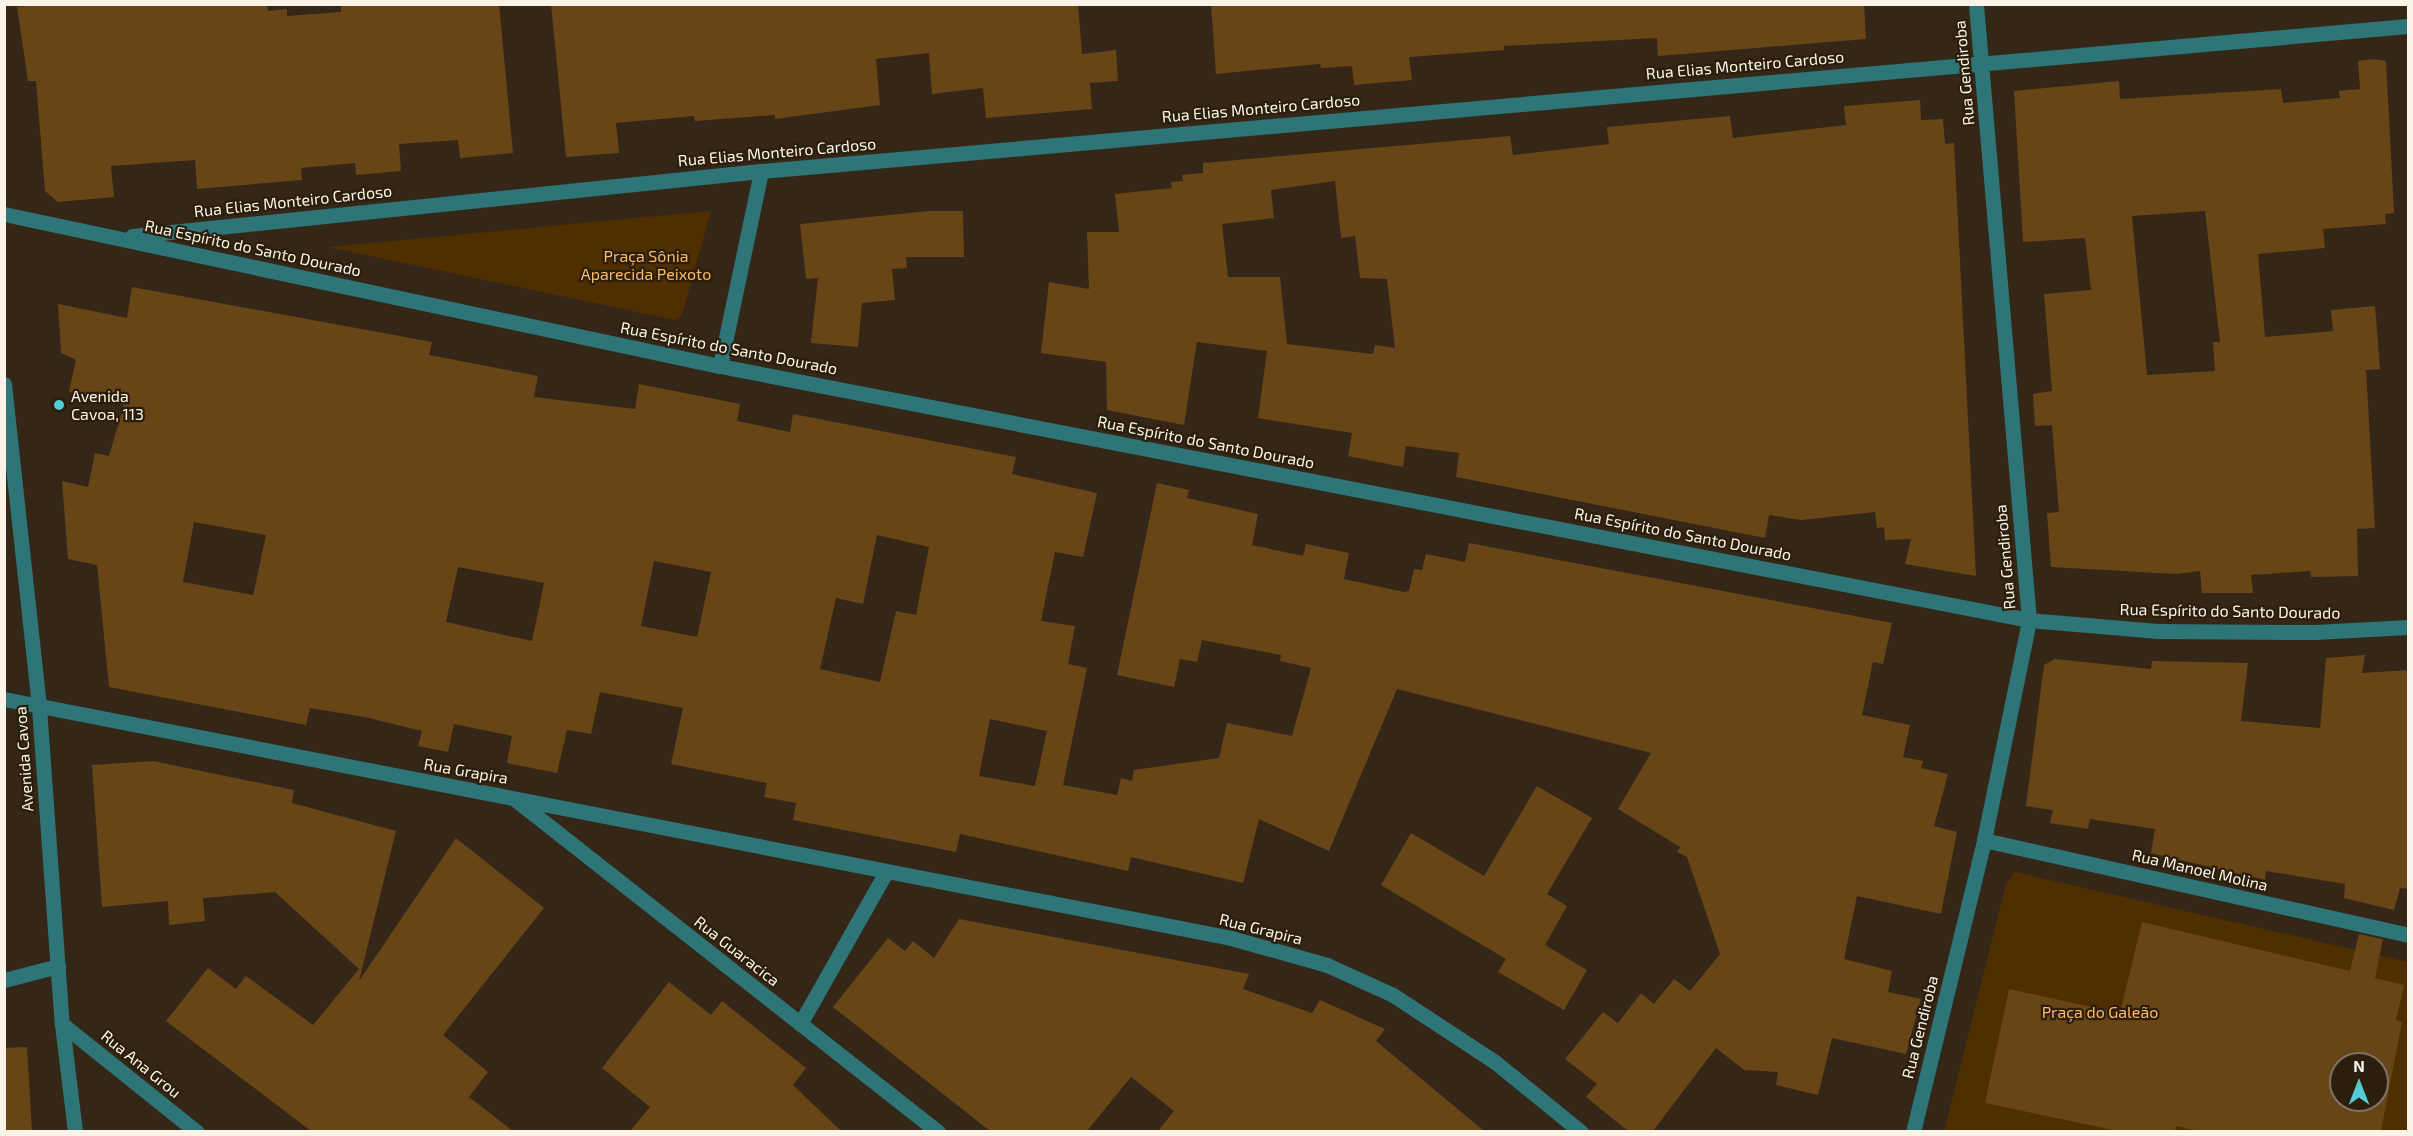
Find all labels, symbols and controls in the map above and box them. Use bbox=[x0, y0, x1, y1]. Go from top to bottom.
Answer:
street label: Rua Gendiroba bbox=[1950, 20, 1978, 126]
street label: Rua Elias Monteiro Cardoso bbox=[1645, 47, 1845, 83]
street label: Rua Elias Monteiro Cardoso bbox=[1161, 90, 1361, 126]
street label: Rua Elias Monteiro Cardoso bbox=[677, 134, 877, 170]
street label: Rua Elias Monteiro Cardoso bbox=[193, 181, 393, 221]
street label: Rua Espírito do Santo Dourado bbox=[143, 216, 363, 280]
park label: Praça Sônia Aparecida Peixoto bbox=[581, 246, 711, 284]
street label: Rua Espírito do Santo Dourado bbox=[619, 318, 839, 378]
place label: Avenida Cavoa, 113 bbox=[71, 386, 144, 424]
marker: Avenida Cavoa, 113 bbox=[52, 398, 66, 412]
street label: Rua Espírito do Santo Dourado bbox=[1096, 412, 1316, 472]
street label: Rua Espírito do Santo Dourado bbox=[1573, 504, 1793, 564]
street label: Rua Gendiroba bbox=[1991, 504, 2019, 610]
street label: Rua Espírito do Santo Dourado bbox=[2119, 599, 2341, 623]
street label: Avenida Cavoa bbox=[11, 706, 37, 812]
street label: Rua Grapira bbox=[422, 754, 510, 788]
street label: Rua Manoel Molina bbox=[2130, 845, 2270, 895]
street label: Rua Grapira bbox=[1217, 909, 1305, 949]
street label: Rua Guaracica bbox=[691, 912, 783, 990]
street label: Rua Gendiroba bbox=[1898, 973, 1942, 1081]
park label: Praça do Galeão bbox=[2042, 1002, 2158, 1022]
street label: Rua Ana Grou bbox=[97, 1026, 185, 1102]
north arrow bbox=[2329, 1052, 2389, 1112]
text: N bbox=[2353, 1056, 2365, 1075]

